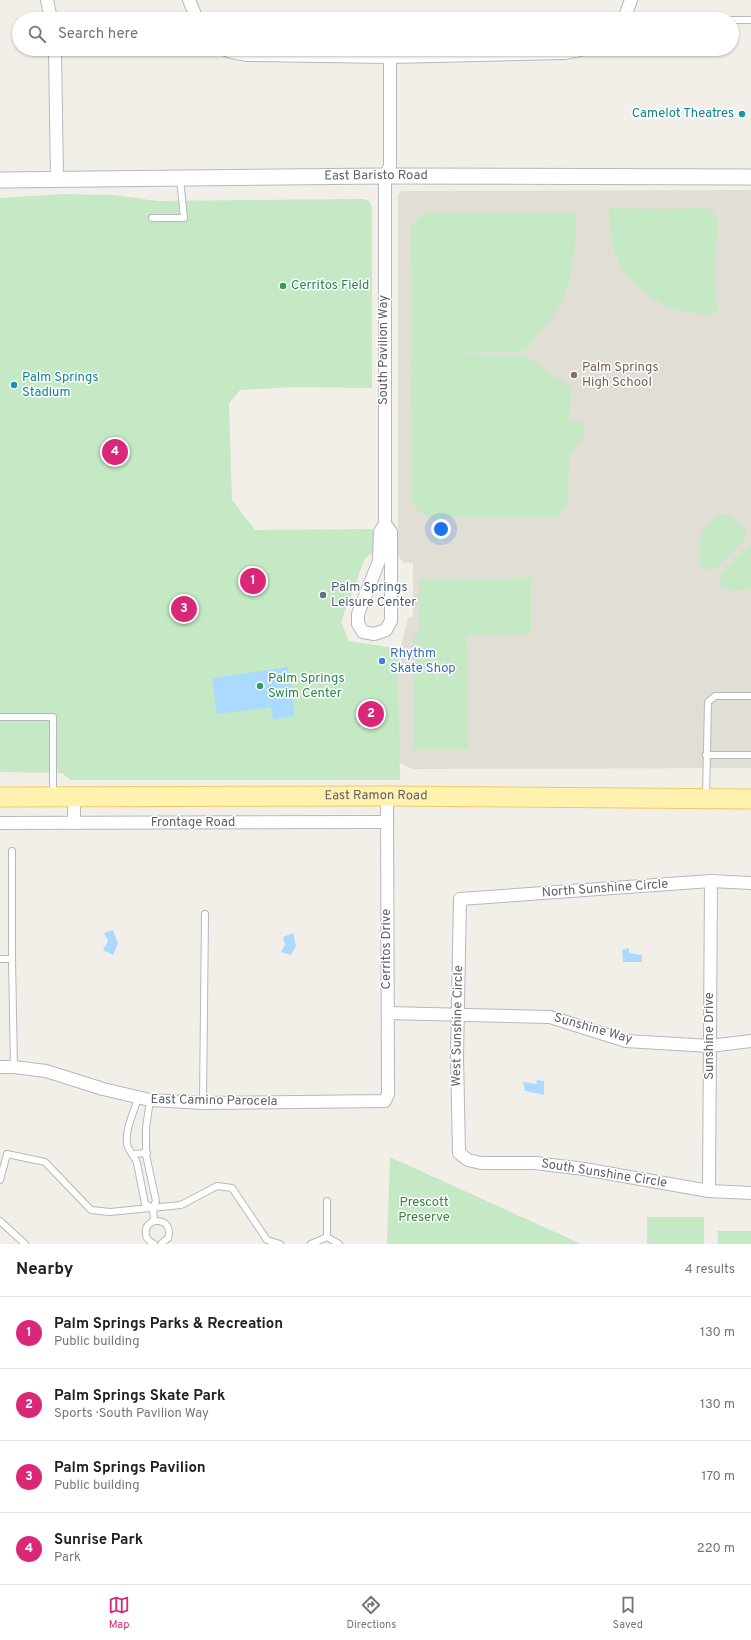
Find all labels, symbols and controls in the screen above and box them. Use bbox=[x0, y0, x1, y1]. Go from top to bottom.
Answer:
search box bbox=[12, 12, 739, 56]
icon: search bbox=[26, 23, 48, 45]
text: Search here bbox=[58, 25, 138, 44]
place label: Camelot Theatres bbox=[632, 106, 734, 122]
marker: Camelot Theatres bbox=[737, 109, 747, 119]
street label: East Baristo Road bbox=[324, 168, 428, 185]
place label: Cerritos Field bbox=[291, 278, 369, 294]
marker: Cerritos Field bbox=[278, 281, 288, 291]
street label: South Pavilion Way bbox=[376, 295, 392, 405]
place label: Palm Springs High School bbox=[582, 360, 659, 391]
place label: Palm Springs Stadium bbox=[22, 370, 99, 401]
marker: Palm Springs High School bbox=[569, 370, 579, 380]
marker: Palm Springs Stadium bbox=[9, 380, 19, 390]
pin: 4 bbox=[102, 437, 128, 467]
your location bbox=[431, 519, 451, 539]
pin: 1 bbox=[240, 566, 266, 596]
place label: Palm Springs Leisure Center bbox=[331, 580, 416, 611]
marker: Palm Springs Leisure Center bbox=[318, 590, 328, 600]
pin: 3 bbox=[171, 594, 197, 624]
place label: Rhythm Skate Shop bbox=[390, 646, 456, 677]
marker: Rhythm Skate Shop bbox=[377, 656, 387, 666]
place label: Palm Springs Swim Center bbox=[268, 671, 345, 702]
marker: Palm Springs Swim Center bbox=[255, 681, 265, 691]
pin: 2 bbox=[358, 699, 384, 729]
street label: East Ramon Road bbox=[324, 788, 428, 804]
street label: Frontage Road bbox=[151, 815, 235, 831]
street label: North Sunshine Circle bbox=[541, 877, 669, 901]
street label: Cerritos Drive bbox=[379, 909, 395, 989]
street label: West Sunshine Circle bbox=[449, 965, 467, 1087]
street label: Sunshine Drive bbox=[702, 992, 718, 1080]
street label: Sunshine Way bbox=[552, 1010, 634, 1048]
street label: East Camino Parocela bbox=[150, 1092, 278, 1110]
street label: South Sunshine Circle bbox=[540, 1156, 668, 1192]
park label: Prescott Preserve bbox=[398, 1195, 450, 1226]
text: Nearby bbox=[16, 1259, 73, 1281]
text: 4 results bbox=[685, 1262, 735, 1278]
text: Palm Springs Parks & Recreation bbox=[54, 1315, 283, 1334]
text: 1 bbox=[26, 1325, 32, 1341]
text: 130 m bbox=[700, 1325, 735, 1341]
text: Public building bbox=[54, 1334, 140, 1350]
text: Palm Springs Skate Park bbox=[54, 1387, 225, 1406]
text: 2 bbox=[25, 1397, 33, 1413]
text: 130 m bbox=[700, 1397, 735, 1413]
text: Sports · South Pavilion Way bbox=[54, 1406, 209, 1422]
text: Palm Springs Pavilion bbox=[54, 1459, 206, 1478]
text: 3 bbox=[25, 1469, 33, 1485]
text: 170 m bbox=[701, 1469, 735, 1485]
text: Public building bbox=[54, 1478, 140, 1494]
text: Sunrise Park bbox=[54, 1531, 143, 1550]
text: 4 bbox=[25, 1541, 33, 1557]
text: 220 m bbox=[697, 1541, 735, 1557]
text: Park bbox=[54, 1550, 81, 1566]
tab: Map bbox=[108, 1594, 130, 1632]
tab: Directions bbox=[346, 1594, 396, 1632]
tab: Saved bbox=[613, 1594, 643, 1632]

